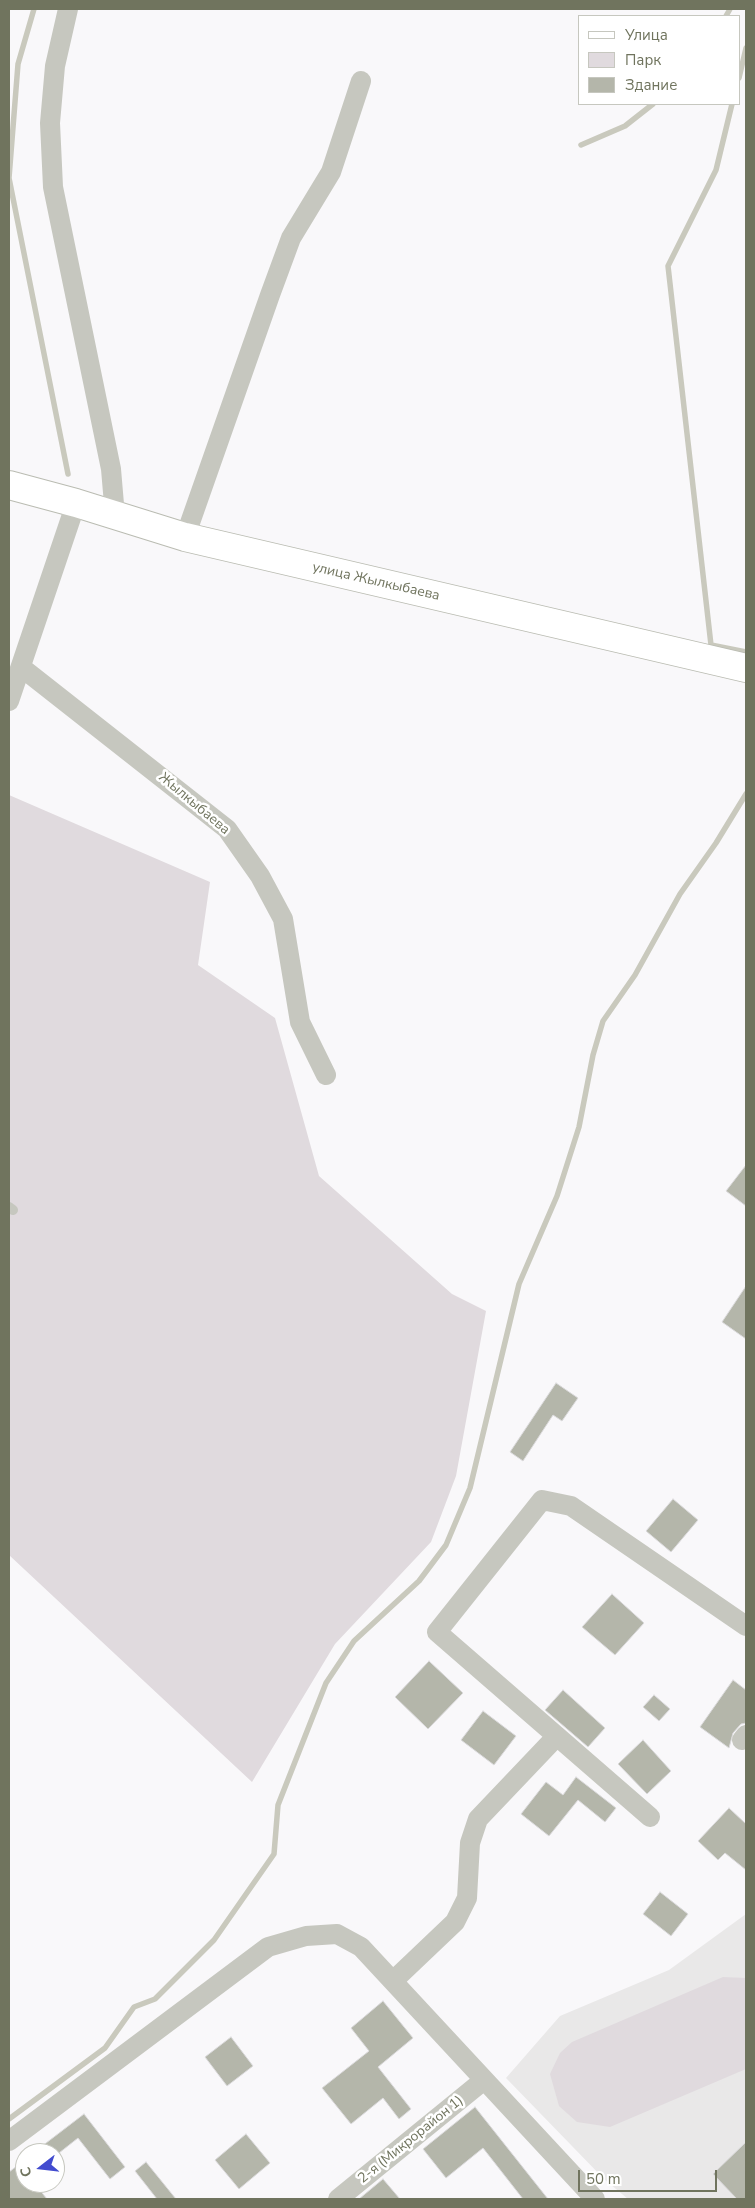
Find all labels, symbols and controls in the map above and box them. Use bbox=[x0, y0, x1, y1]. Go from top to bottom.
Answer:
legend bbox=[578, 15, 740, 105]
text: Улица bbox=[625, 25, 668, 45]
text: Парк bbox=[625, 50, 661, 70]
text: Здание bbox=[625, 75, 677, 95]
street label: улица Жылкыбаева bbox=[311, 559, 441, 605]
street label: Жылкыбаева bbox=[155, 769, 233, 839]
street label: 2-я (Микрорайон 1) bbox=[355, 2092, 467, 2188]
north arrow bbox=[15, 2143, 65, 2193]
scale bar bbox=[580, 2160, 719, 2192]
text: С bbox=[16, 2165, 37, 2179]
text: 50 m bbox=[586, 2169, 621, 2189]

